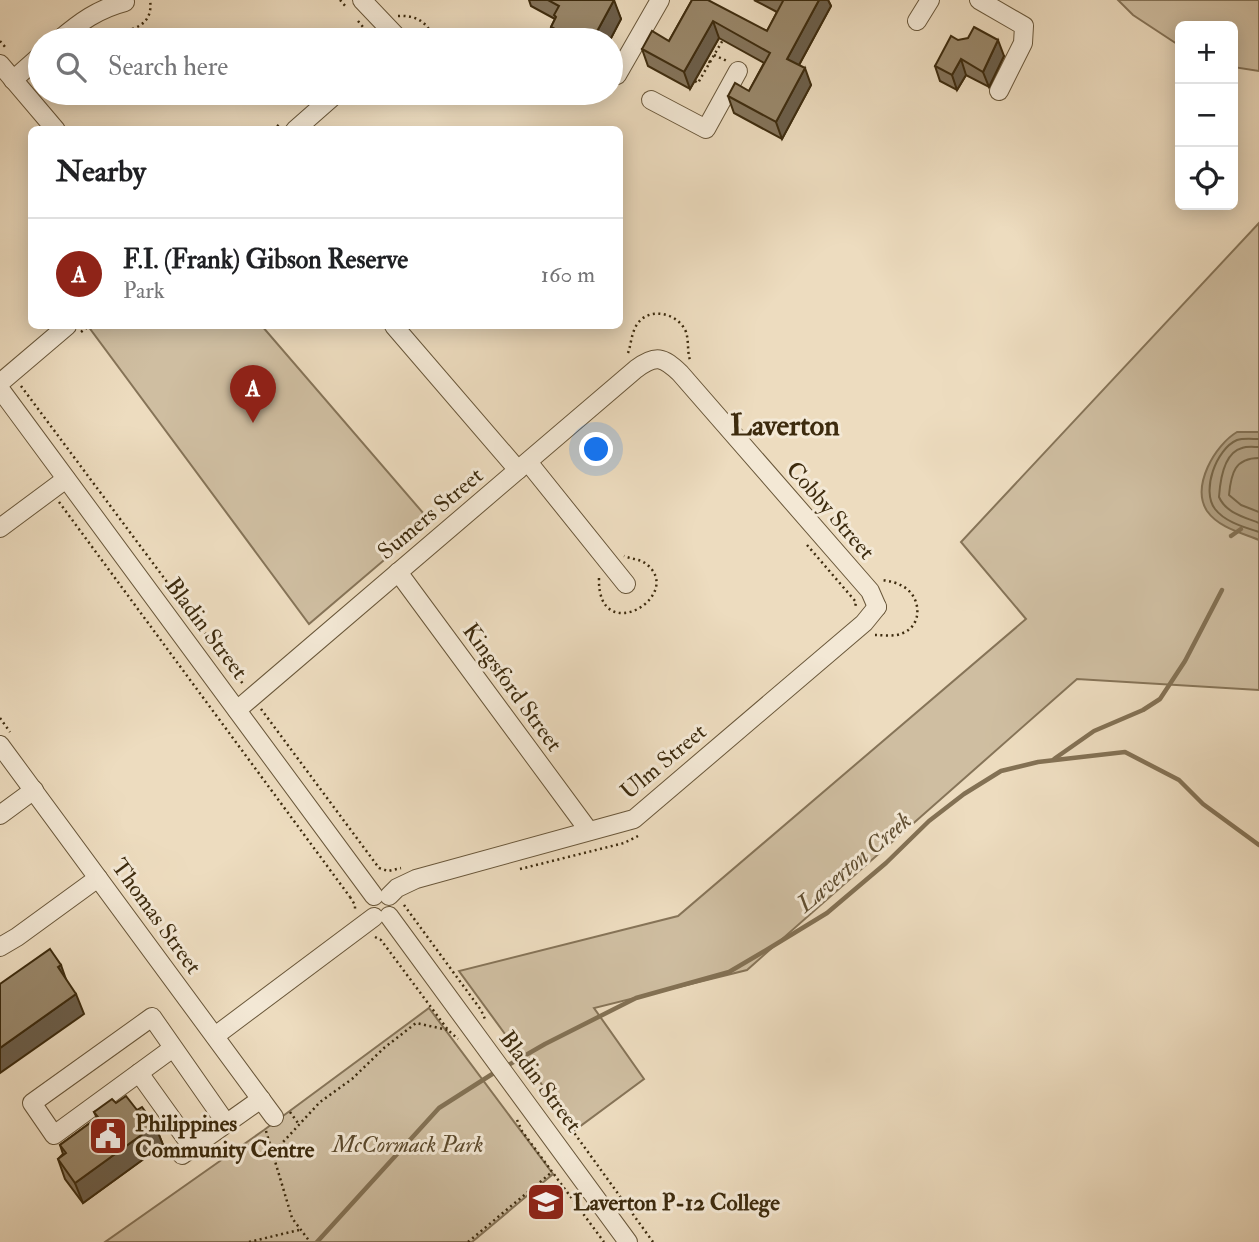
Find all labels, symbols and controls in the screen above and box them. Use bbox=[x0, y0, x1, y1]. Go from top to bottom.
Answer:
map controls bbox=[1175, 21, 1238, 210]
button: + bbox=[1175, 21, 1238, 84]
search box bbox=[28, 28, 623, 105]
icon: search bbox=[52, 48, 90, 86]
text: Search here bbox=[108, 51, 228, 83]
button: − bbox=[1175, 84, 1238, 147]
button: locate bbox=[1175, 147, 1238, 210]
text: Nearby bbox=[56, 153, 146, 190]
text: F.I. (Frank) Gibson Reserve bbox=[123, 244, 408, 276]
text: A bbox=[72, 260, 86, 289]
text: 160 m bbox=[541, 260, 595, 289]
text: Park bbox=[123, 276, 165, 305]
pin: A bbox=[230, 365, 276, 423]
district label: Laverton bbox=[730, 407, 840, 444]
your location bbox=[579, 432, 613, 466]
street label: Cobby Street bbox=[780, 455, 881, 565]
street label: Sumers Street bbox=[372, 461, 489, 566]
street label: Bladin Street bbox=[159, 572, 254, 685]
street label: Kingsford Street bbox=[456, 617, 569, 757]
street label: Ulm Street bbox=[614, 717, 712, 806]
water label: Laverton Creek bbox=[790, 805, 918, 920]
street label: Thomas Street bbox=[105, 853, 208, 980]
street label: Bladin Street bbox=[493, 1025, 588, 1138]
place label: Philippines Community Centre bbox=[135, 1109, 315, 1165]
public building icon: Philippines Community Centre bbox=[87, 1115, 129, 1157]
park label: McCormack Park bbox=[331, 1130, 483, 1159]
school or university icon: Laverton P-12 College bbox=[525, 1181, 567, 1223]
place label: Laverton P-12 College bbox=[573, 1188, 780, 1218]

